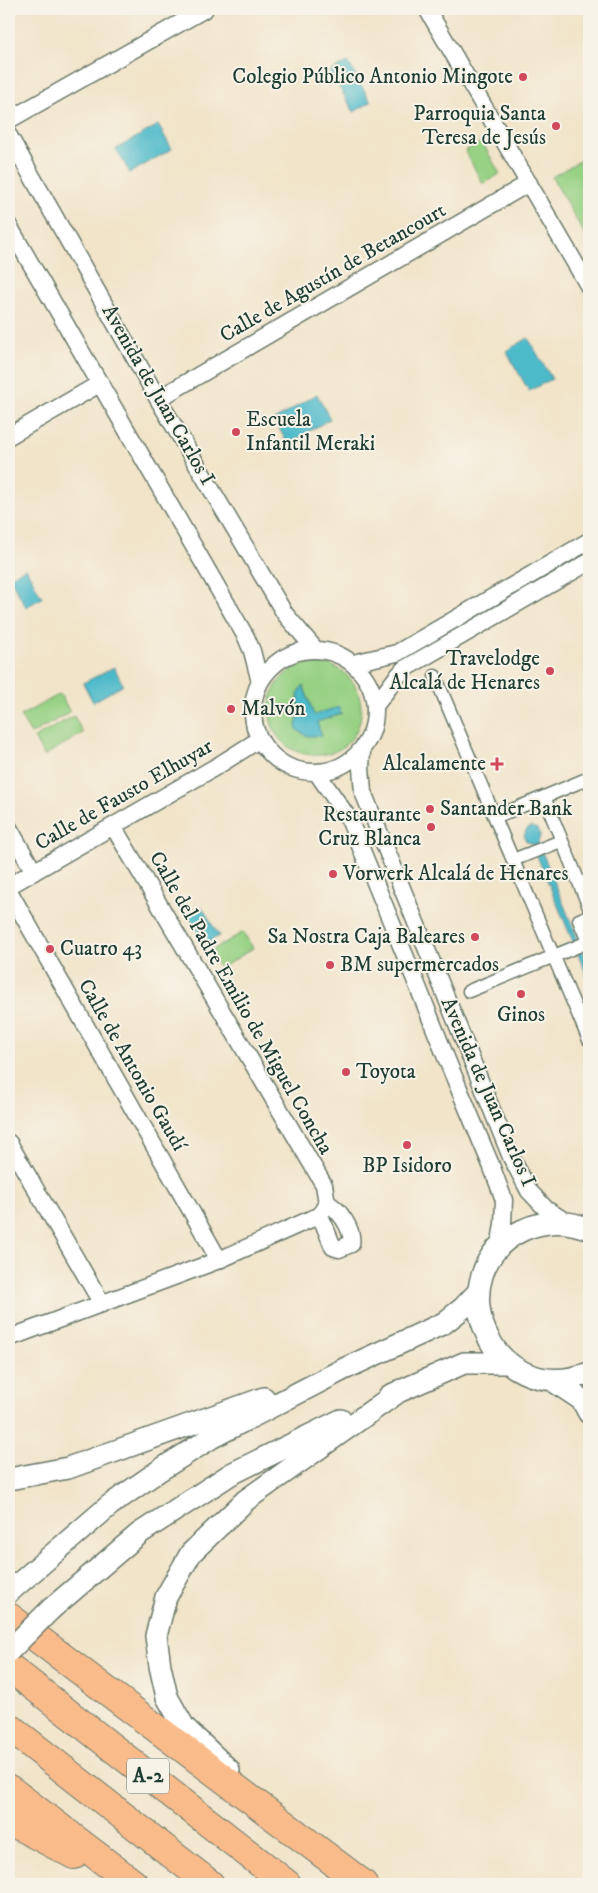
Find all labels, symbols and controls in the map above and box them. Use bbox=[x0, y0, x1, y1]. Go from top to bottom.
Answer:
place label: Colegio Público Antonio Mingote bbox=[232, 64, 513, 90]
marker: Colegio Público Antonio Mingote bbox=[517, 71, 529, 83]
place label: Parroquia Santa Teresa de Jesús bbox=[413, 101, 546, 151]
marker: Parroquia Santa Teresa de Jesús bbox=[550, 120, 562, 132]
street label: Calle de Agustín de Betancourt bbox=[215, 197, 451, 348]
street label: Avenida de Juan Carlos I bbox=[96, 300, 220, 490]
place label: Escuela Infantil Meraki bbox=[246, 407, 375, 457]
marker: Escuela Infantil Meraki bbox=[230, 426, 242, 438]
place label: Travelodge Alcalá de Henares bbox=[390, 646, 540, 696]
marker: Travelodge Alcalá de Henares bbox=[544, 665, 556, 677]
place label: Malvón bbox=[241, 696, 306, 722]
marker: Malvón bbox=[225, 703, 237, 715]
street label: Calle de Fausto Elhuyar bbox=[30, 733, 218, 857]
place label: Alcalamente bbox=[383, 751, 486, 777]
marker: Alcalamente bbox=[490, 757, 504, 771]
place label: Santander Bank bbox=[440, 796, 573, 822]
place label: Restaurante Cruz Blanca bbox=[318, 802, 421, 852]
marker: Santander Bank bbox=[424, 803, 436, 815]
marker: Restaurante Cruz Blanca bbox=[425, 821, 437, 833]
street label: Calle del Padre Emilio de Miguel Concha bbox=[143, 847, 339, 1159]
place label: Vorwerk Alcalá de Henares bbox=[342, 861, 568, 887]
marker: Vorwerk Alcalá de Henares bbox=[327, 868, 339, 880]
place label: Sa Nostra Caja Baleares bbox=[268, 924, 465, 950]
marker: Sa Nostra Caja Baleares bbox=[469, 931, 481, 943]
place label: Cuatro 43 bbox=[60, 936, 142, 962]
marker: Cuatro 43 bbox=[44, 943, 56, 955]
place label: BM supermercados bbox=[340, 952, 499, 978]
marker: BM supermercados bbox=[324, 959, 336, 971]
street label: Calle de Antonio Gaudí bbox=[72, 974, 193, 1157]
marker: Ginos bbox=[515, 988, 527, 1000]
street label: Avenida de Juan Carlos I bbox=[435, 993, 541, 1191]
place label: Ginos bbox=[497, 1002, 545, 1028]
place label: Toyota bbox=[356, 1059, 416, 1085]
marker: Toyota bbox=[340, 1066, 352, 1078]
marker: BP Isidoro bbox=[401, 1139, 413, 1151]
place label: BP Isidoro bbox=[362, 1153, 452, 1179]
road number: A-2 bbox=[127, 1758, 169, 1794]

